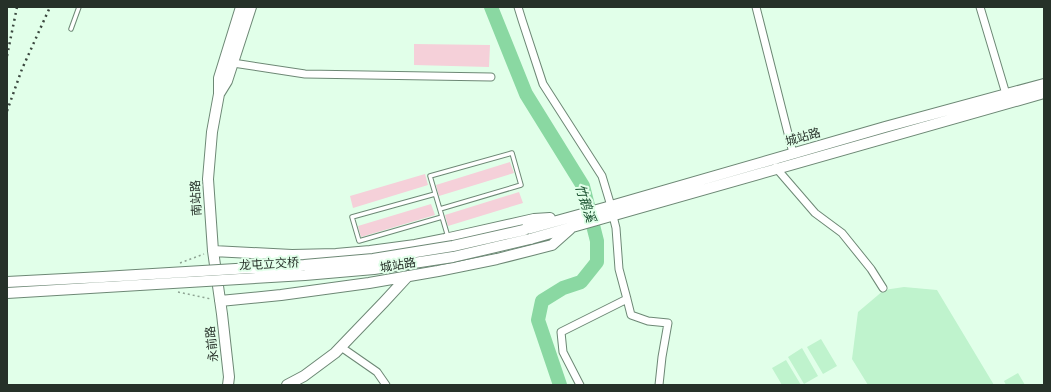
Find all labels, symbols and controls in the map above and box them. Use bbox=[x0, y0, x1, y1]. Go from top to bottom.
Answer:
street label: 城站路 bbox=[784, 125, 823, 150]
street label: 南站路 bbox=[188, 180, 205, 216]
water label: 竹鹅溪 bbox=[571, 182, 599, 226]
street label: 龙屯立交桥 bbox=[239, 255, 299, 274]
street label: 城站路 bbox=[379, 255, 417, 276]
street label: 永前路 bbox=[203, 325, 222, 363]

